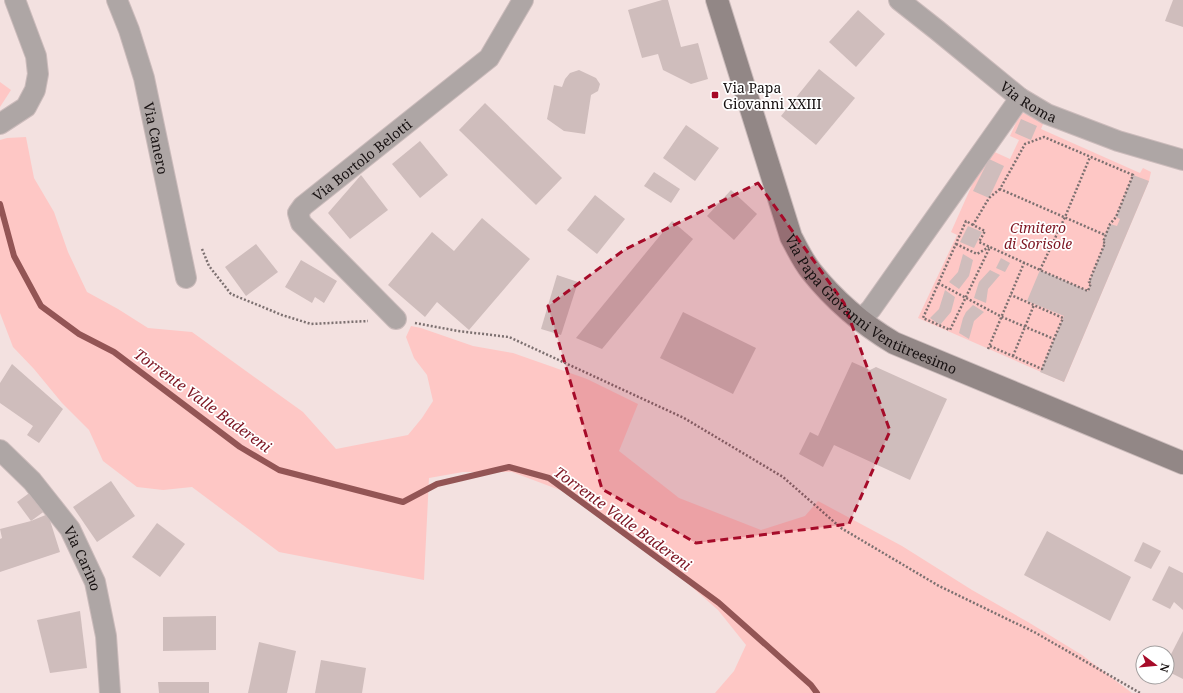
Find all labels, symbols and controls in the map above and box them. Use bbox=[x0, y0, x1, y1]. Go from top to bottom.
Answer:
street label: Via Roma bbox=[996, 76, 1060, 126]
place label: Via Papa Giovanni XXIII bbox=[723, 78, 822, 113]
marker: Via Papa Giovanni XXIII bbox=[710, 90, 720, 100]
street label: Via Canero bbox=[140, 100, 173, 176]
street label: Via Bortolo Belotti bbox=[308, 114, 416, 205]
park label: Cimitero di Sorisole bbox=[1004, 218, 1072, 253]
street label: Via Papa Giovanni Ventitreesimo bbox=[782, 230, 960, 378]
water label: Torrente Valle Badereni bbox=[130, 343, 276, 457]
water label: Torrente Valle Badereni bbox=[550, 461, 696, 575]
street label: Via Carino bbox=[60, 522, 106, 592]
north arrow bbox=[1135, 645, 1175, 685]
text: N bbox=[1157, 662, 1173, 674]

